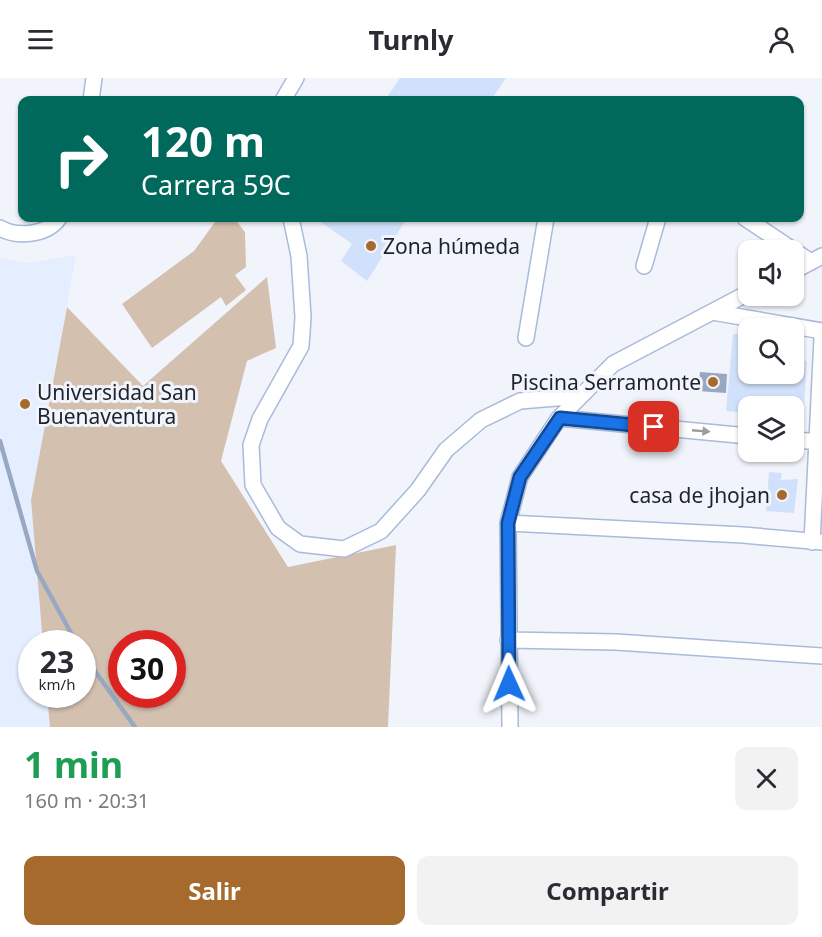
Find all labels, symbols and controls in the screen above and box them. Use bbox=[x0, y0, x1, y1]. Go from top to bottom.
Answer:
text: Turnly bbox=[369, 21, 453, 58]
icon: menu bbox=[24, 23, 57, 56]
icon: person bbox=[765, 23, 798, 56]
text: 120 m bbox=[141, 112, 265, 169]
icon: right bbox=[42, 120, 120, 198]
text: Carrera 59C bbox=[141, 166, 291, 203]
place label: Zona húmeda bbox=[383, 232, 520, 260]
marker: Zona húmeda bbox=[364, 239, 378, 253]
map controls bbox=[738, 240, 804, 462]
button: sound bbox=[738, 240, 804, 306]
button: search bbox=[738, 318, 804, 384]
place label: Piscina Serramonte bbox=[510, 368, 701, 396]
marker: Piscina Serramonte bbox=[706, 375, 720, 389]
place label: Universidad San Buenaventura bbox=[37, 378, 197, 430]
button: layers bbox=[738, 396, 804, 462]
marker: Universidad San Buenaventura bbox=[18, 397, 32, 411]
pin bbox=[628, 401, 679, 452]
icon: arrive bbox=[637, 410, 670, 443]
one-way arrow bbox=[692, 426, 711, 436]
place label: casa de jhojan bbox=[629, 481, 770, 509]
marker: casa de jhojan bbox=[775, 488, 789, 502]
speed limit sign: 30 bbox=[108, 630, 186, 708]
text: 23 bbox=[40, 641, 74, 682]
position arrow bbox=[477, 652, 541, 716]
text: km/h bbox=[39, 674, 75, 694]
text: 1 min bbox=[24, 740, 123, 789]
button: close bbox=[735, 747, 798, 810]
text: 160 m · 20:31 bbox=[24, 787, 149, 814]
button: Salir bbox=[24, 856, 405, 925]
button: Compartir bbox=[417, 856, 798, 925]

